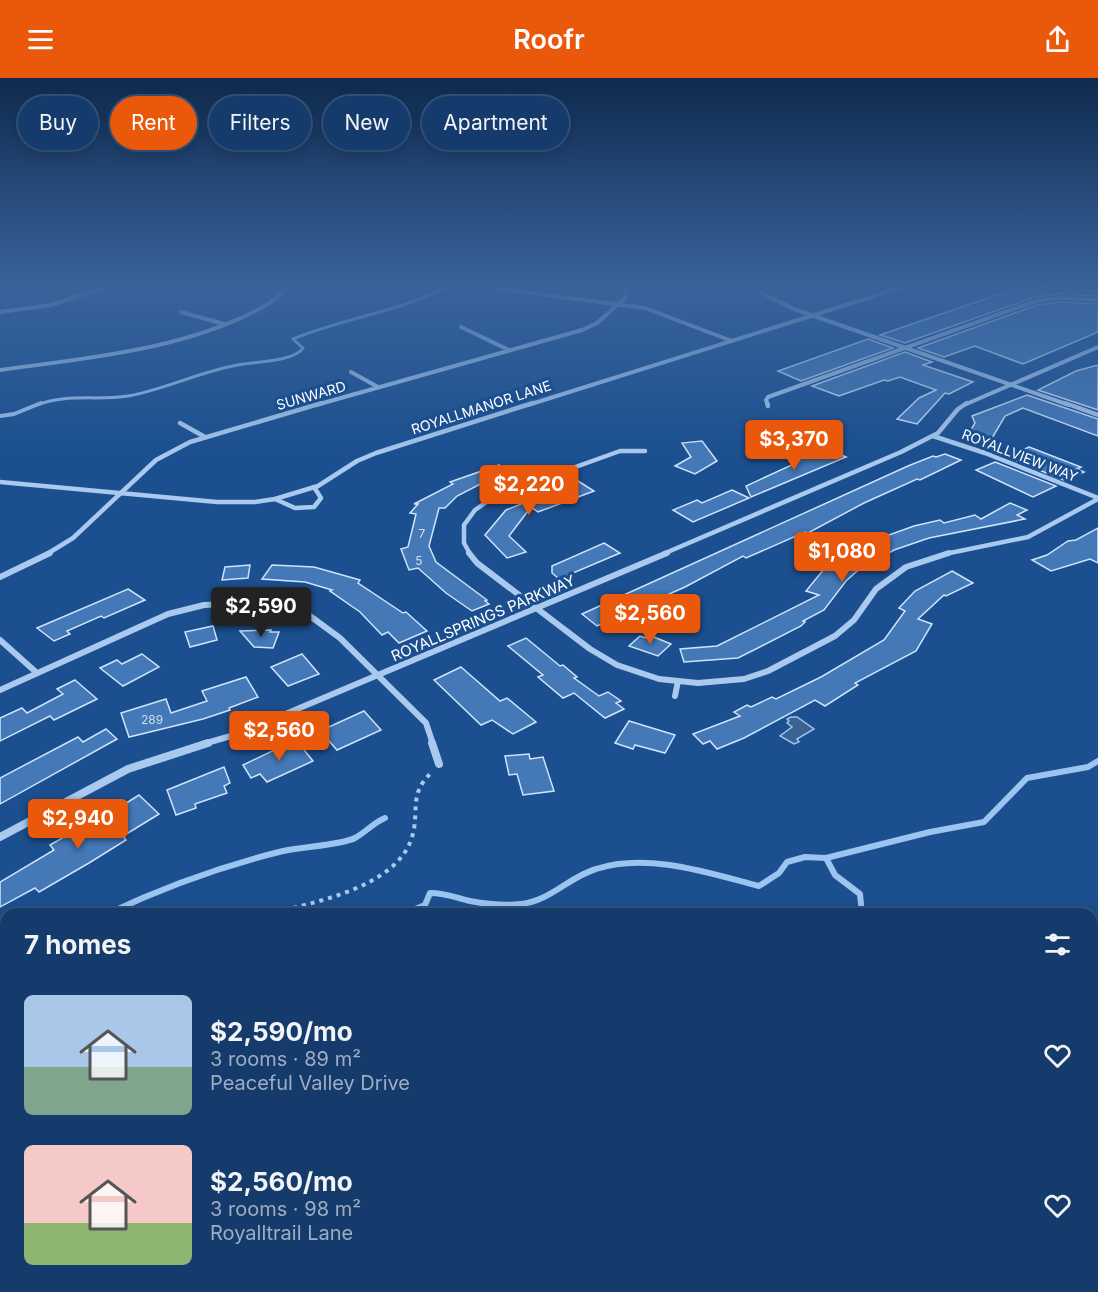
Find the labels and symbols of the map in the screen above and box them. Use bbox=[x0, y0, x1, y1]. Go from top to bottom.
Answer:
street label: ROYALLMANOR LANE bbox=[409, 376, 553, 438]
street label: SUNWARD bbox=[274, 377, 348, 413]
pin: $3,370 bbox=[745, 420, 843, 471]
street label: ROYALLVIEW WAY bbox=[960, 425, 1081, 485]
pin: $2,220 bbox=[480, 465, 578, 516]
house number: 7 bbox=[419, 526, 426, 541]
pin: $1,080 bbox=[793, 532, 891, 583]
house number: 5 bbox=[415, 553, 423, 568]
street label: ROYALLSPRINGS PARKWAY bbox=[388, 571, 578, 665]
pin: $2,590 bbox=[212, 587, 310, 638]
pin: $2,560 bbox=[601, 594, 699, 645]
pin: $2,560 bbox=[230, 711, 328, 762]
house number: 289 bbox=[141, 712, 163, 727]
pin: $2,940 bbox=[29, 799, 127, 850]

